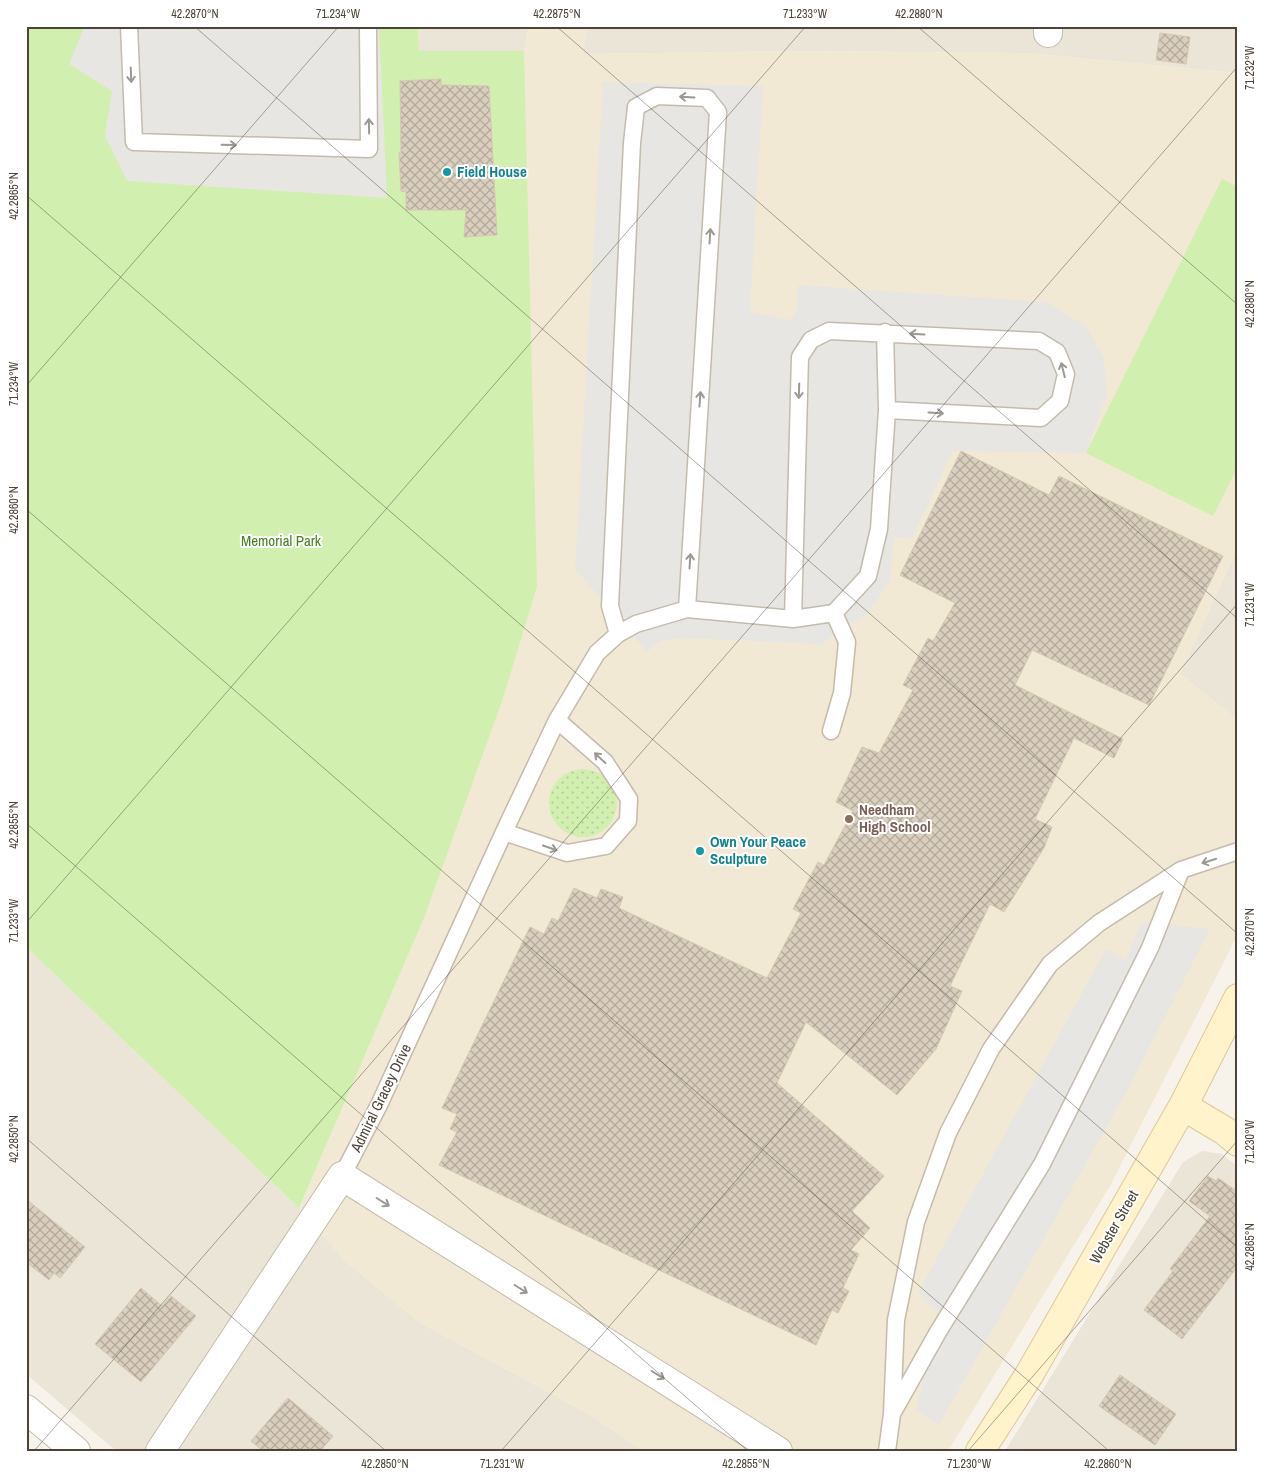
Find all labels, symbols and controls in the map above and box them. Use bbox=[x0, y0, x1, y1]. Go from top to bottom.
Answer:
text: 42.2870°N bbox=[171, 6, 219, 22]
text: 71.234°W bbox=[316, 6, 361, 22]
text: 42.2875°N bbox=[533, 6, 581, 22]
text: 71.233°W bbox=[783, 6, 828, 22]
text: 42.2880°N bbox=[895, 6, 943, 22]
text: 71.232°W bbox=[1242, 45, 1258, 90]
one-way arrow bbox=[127, 67, 136, 83]
one-way arrow bbox=[679, 93, 695, 102]
one-way arrow bbox=[364, 118, 374, 134]
one-way arrow bbox=[221, 140, 237, 149]
place label: Field House bbox=[457, 161, 527, 182]
marker: Field House bbox=[441, 166, 453, 178]
text: 42.2865°N bbox=[6, 172, 22, 220]
one-way arrow bbox=[706, 229, 715, 245]
text: 42.2880°N bbox=[1242, 280, 1258, 328]
one-way arrow bbox=[910, 330, 926, 339]
text: 71.234°W bbox=[6, 361, 22, 406]
one-way arrow bbox=[1058, 362, 1067, 378]
one-way arrow bbox=[794, 382, 803, 398]
one-way arrow bbox=[696, 391, 705, 407]
one-way arrow bbox=[928, 408, 944, 417]
text: 42.2860°N bbox=[6, 486, 22, 534]
park label: Memorial Park bbox=[241, 530, 322, 551]
one-way arrow bbox=[686, 553, 695, 569]
text: 71.231°W bbox=[1242, 582, 1258, 627]
one-way arrow bbox=[594, 752, 607, 764]
place label: Needham High School bbox=[859, 799, 931, 837]
text: 42.2855°N bbox=[6, 801, 22, 849]
marker: Needham High School bbox=[843, 813, 855, 825]
place label: Own Your Peace Sculpture bbox=[710, 831, 806, 869]
one-way arrow bbox=[542, 843, 558, 853]
marker: Own Your Peace Sculpture bbox=[694, 845, 706, 857]
one-way arrow bbox=[1202, 856, 1218, 866]
text: 71.233°W bbox=[6, 898, 22, 943]
text: 42.2870°N bbox=[1242, 908, 1258, 956]
street label: Admiral Gracey Drive bbox=[345, 1040, 416, 1156]
text: 42.2850°N bbox=[6, 1115, 22, 1163]
text: 71.230°W bbox=[1242, 1119, 1258, 1164]
street label: Webster Street bbox=[1084, 1186, 1143, 1267]
one-way arrow bbox=[376, 1197, 390, 1207]
text: 42.2865°N bbox=[1242, 1223, 1258, 1271]
one-way arrow bbox=[513, 1284, 527, 1294]
one-way arrow bbox=[651, 1371, 665, 1381]
text: 42.2850°N bbox=[361, 1456, 409, 1472]
text: 71.231°W bbox=[480, 1456, 525, 1472]
text: 42.2855°N bbox=[722, 1456, 770, 1472]
text: 71.230°W bbox=[947, 1456, 992, 1472]
text: 42.2860°N bbox=[1084, 1456, 1132, 1472]

